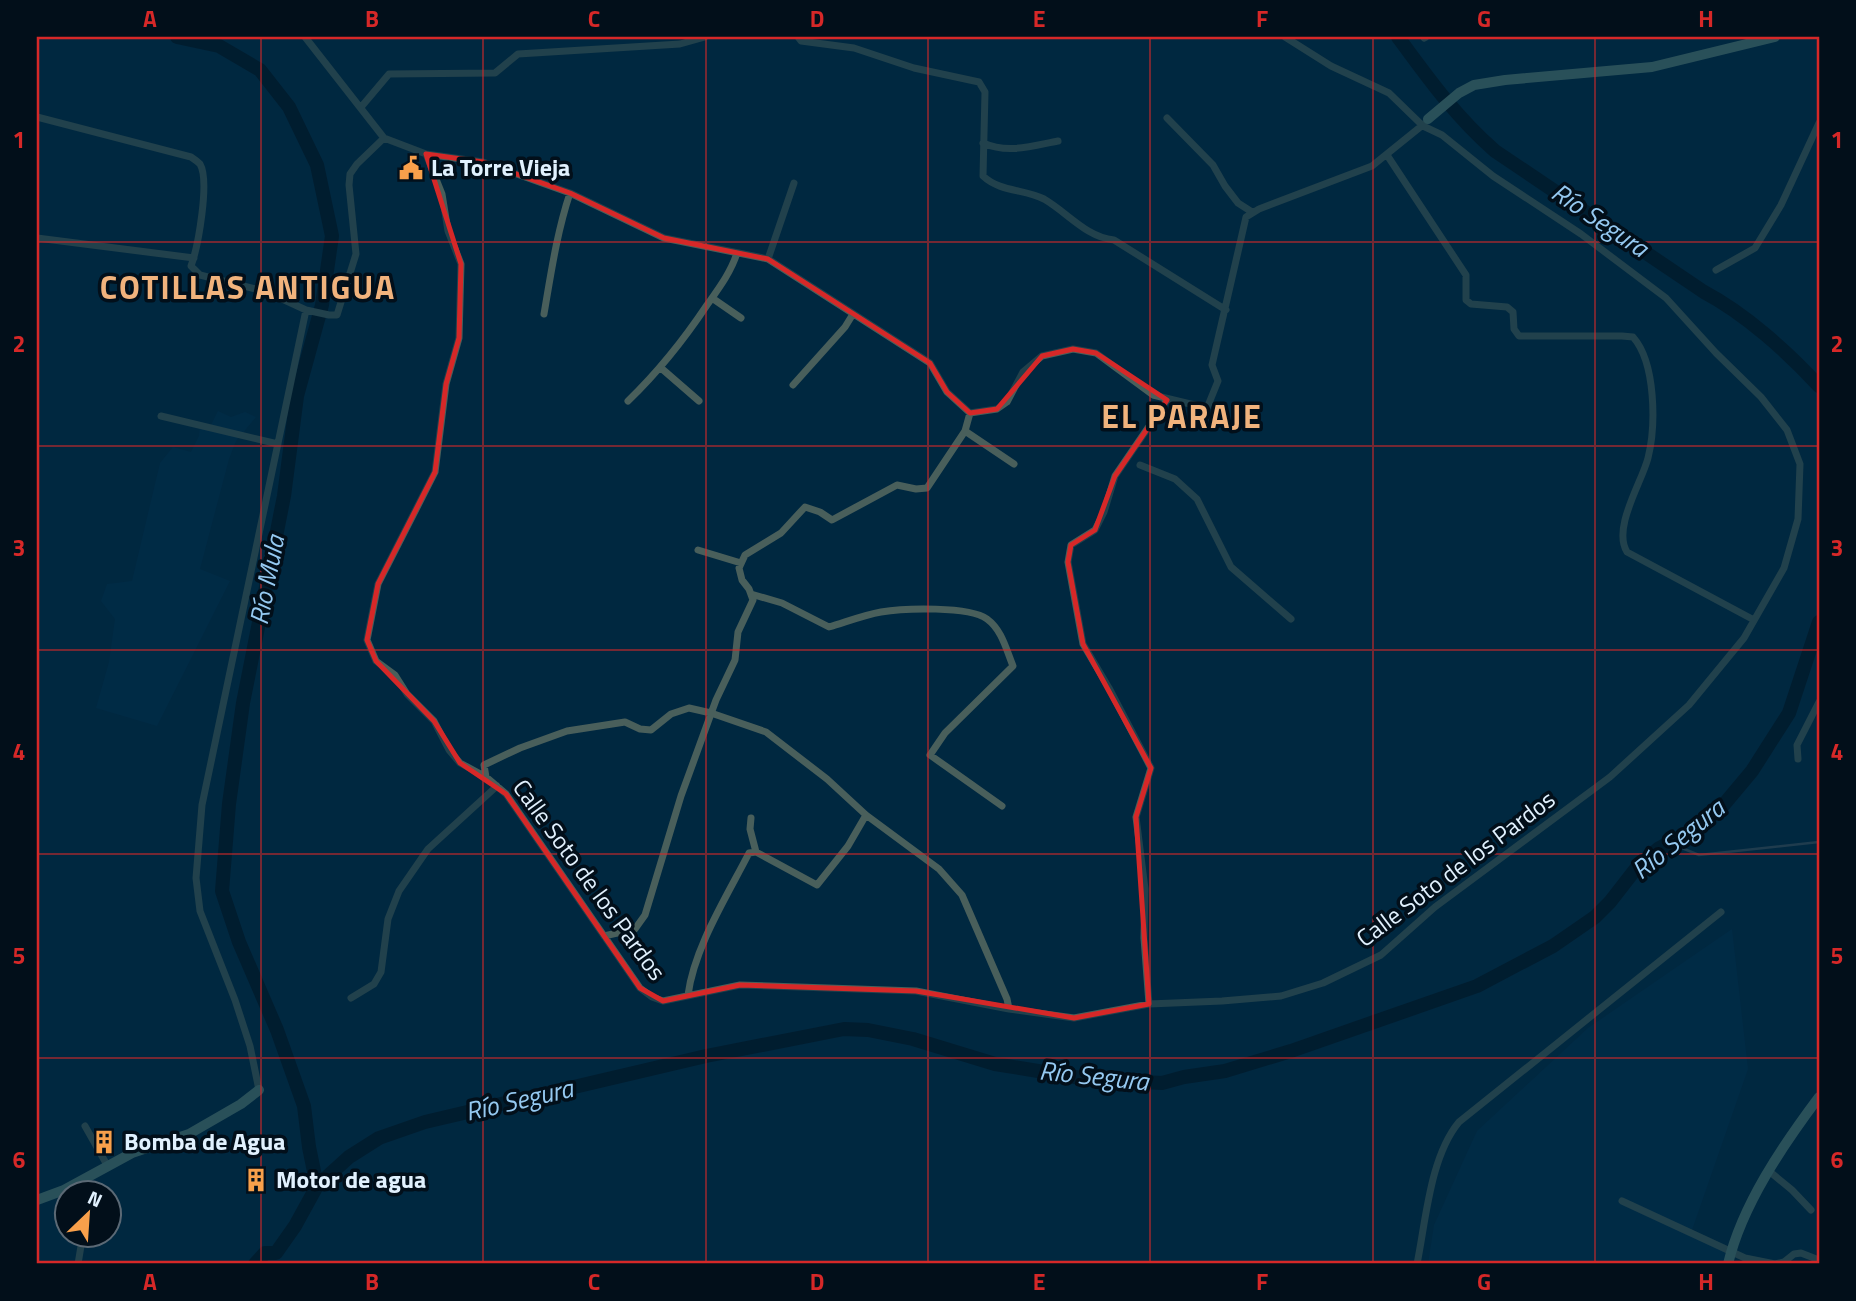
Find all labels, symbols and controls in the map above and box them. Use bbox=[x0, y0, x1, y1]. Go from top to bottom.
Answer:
text: A bbox=[143, 1, 157, 36]
text: B bbox=[365, 1, 379, 36]
text: C bbox=[588, 1, 600, 36]
text: D bbox=[810, 1, 824, 36]
text: E bbox=[1033, 1, 1045, 36]
text: F bbox=[1256, 1, 1268, 36]
text: G bbox=[1477, 1, 1491, 36]
text: H bbox=[1698, 1, 1714, 36]
text: 1 bbox=[13, 122, 25, 157]
text: 1 bbox=[1831, 122, 1843, 157]
place label: La Torre Vieja bbox=[431, 149, 570, 185]
public building icon: La Torre Vieja bbox=[397, 154, 425, 182]
water label: Río Segura bbox=[1544, 173, 1658, 267]
district label: COTILLAS ANTIGUA bbox=[100, 263, 396, 311]
text: 2 bbox=[13, 326, 25, 361]
text: 2 bbox=[1831, 326, 1843, 361]
district label: EL PARAJE bbox=[1101, 392, 1263, 440]
text: 3 bbox=[13, 530, 25, 565]
water label: Río Mula bbox=[239, 530, 295, 628]
text: 3 bbox=[1831, 530, 1843, 565]
text: 4 bbox=[13, 734, 25, 769]
text: 4 bbox=[1831, 734, 1843, 769]
street label: Calle Soto de los Pardos bbox=[504, 771, 675, 987]
street label: Calle Soto de los Pardos bbox=[1348, 781, 1562, 955]
water label: Río Segura bbox=[1623, 788, 1734, 888]
text: 5 bbox=[13, 938, 25, 973]
text: 5 bbox=[1831, 938, 1843, 973]
water label: Río Segura bbox=[1038, 1050, 1153, 1101]
water label: Río Segura bbox=[461, 1068, 579, 1131]
place label: Bomba de Agua bbox=[124, 1123, 285, 1159]
building icon: Bomba de Agua bbox=[90, 1128, 118, 1156]
text: 6 bbox=[13, 1142, 26, 1177]
text: 6 bbox=[1831, 1142, 1844, 1177]
place label: Motor de agua bbox=[276, 1161, 426, 1197]
building icon: Motor de agua bbox=[242, 1166, 270, 1194]
north arrow bbox=[52, 1178, 122, 1248]
text: N bbox=[83, 1182, 107, 1214]
text: A bbox=[143, 1264, 157, 1299]
text: B bbox=[365, 1264, 379, 1299]
text: C bbox=[588, 1264, 600, 1299]
text: D bbox=[810, 1264, 824, 1299]
text: E bbox=[1033, 1264, 1045, 1299]
text: F bbox=[1256, 1264, 1268, 1299]
text: G bbox=[1477, 1264, 1491, 1299]
text: H bbox=[1698, 1264, 1714, 1299]

